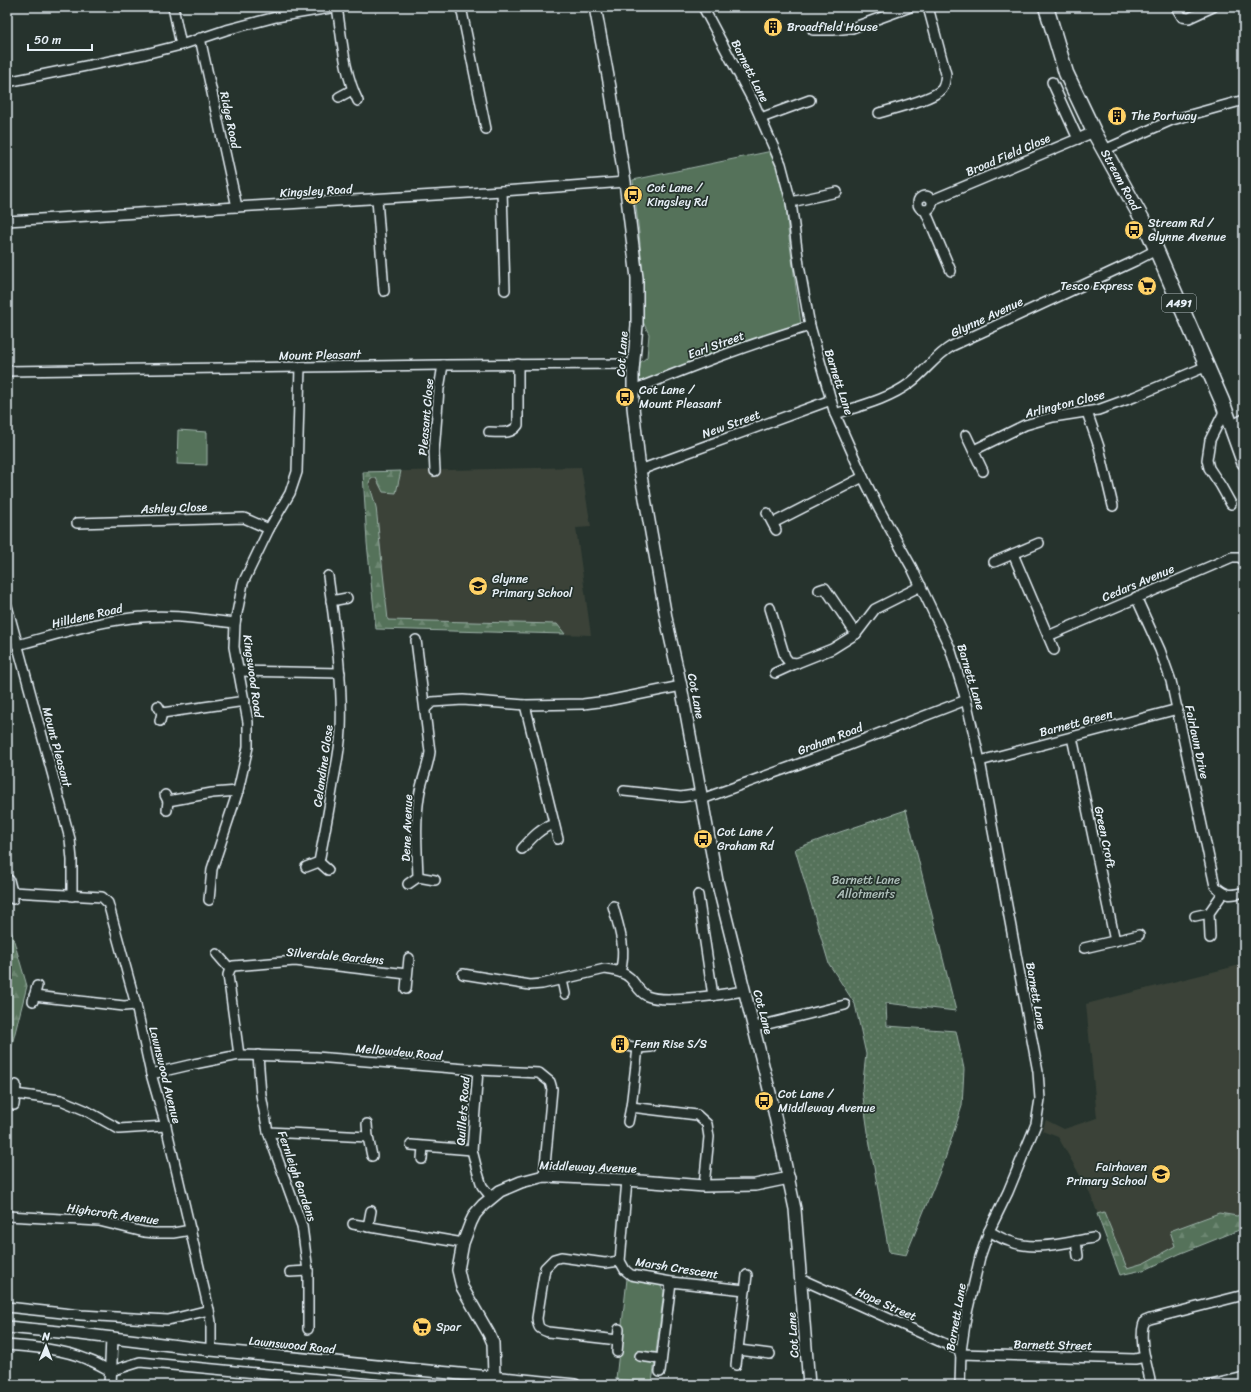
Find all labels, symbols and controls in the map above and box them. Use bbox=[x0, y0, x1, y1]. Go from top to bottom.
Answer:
building icon: Broadfield House bbox=[762, 16, 784, 38]
place label: Broadfield House bbox=[787, 16, 878, 38]
scale bar bbox=[28, 26, 92, 52]
text: 50 m bbox=[34, 29, 61, 51]
street label: Barnett Lane bbox=[725, 36, 775, 106]
street label: Ridge Road bbox=[213, 89, 247, 151]
building icon: The Portway bbox=[1106, 105, 1128, 127]
place label: The Portway bbox=[1131, 105, 1197, 127]
street label: Broad Field Close bbox=[962, 127, 1054, 183]
street label: Stream Road bbox=[1094, 145, 1147, 216]
place label: Cot Lane / Kingsley Rd bbox=[647, 177, 708, 213]
street label: Kingsley Road bbox=[279, 178, 353, 204]
bus stop icon: Cot Lane / Kingsley Rd bbox=[622, 184, 644, 206]
place label: Stream Rd / Glynne Avenue bbox=[1148, 212, 1226, 248]
bus stop icon: Stream Rd / Glynne Avenue bbox=[1123, 219, 1145, 241]
place label: Tesco Express bbox=[1060, 275, 1133, 297]
supermarket icon: Tesco Express bbox=[1136, 275, 1158, 297]
street label: Glynne Avenue bbox=[947, 291, 1027, 343]
road number: A491 bbox=[1162, 294, 1196, 312]
street label: Earl Street bbox=[685, 325, 747, 365]
street label: Cot Lane bbox=[609, 330, 635, 378]
street label: Mount Pleasant bbox=[279, 343, 362, 367]
street label: Barnett Lane bbox=[818, 346, 860, 418]
street label: Pleasant Close bbox=[412, 377, 440, 457]
place label: Cot Lane / Mount Pleasant bbox=[639, 379, 722, 415]
street label: Arlington Close bbox=[1022, 383, 1107, 425]
bus stop icon: Cot Lane / Mount Pleasant bbox=[614, 386, 636, 408]
street label: New Street bbox=[699, 403, 763, 445]
street label: Ashley Close bbox=[139, 496, 208, 520]
street label: Cedars Avenue bbox=[1098, 558, 1178, 608]
place label: Glynne Primary School bbox=[492, 568, 573, 604]
school or university icon: Glynne Primary School bbox=[467, 575, 489, 597]
street label: Hilldene Road bbox=[49, 597, 125, 635]
street label: Kingswood Road bbox=[236, 633, 270, 720]
street label: Barnett Lane bbox=[950, 641, 992, 713]
street label: Cot Lane bbox=[681, 671, 711, 721]
street label: Barnett Green bbox=[1037, 703, 1116, 743]
street label: Fairlawn Drive bbox=[1178, 703, 1216, 781]
street label: Mount Pleasant bbox=[36, 704, 79, 791]
street label: Graham Road bbox=[794, 716, 868, 762]
street label: Celandine Close bbox=[306, 723, 340, 808]
street label: Dene Avenue bbox=[395, 794, 419, 862]
street label: Green Croft bbox=[1088, 804, 1122, 871]
place label: Cot Lane / Graham Rd bbox=[717, 821, 775, 857]
bus stop icon: Cot Lane / Graham Rd bbox=[692, 828, 714, 850]
park label: Barnett Lane Allotments bbox=[832, 869, 900, 905]
street label: Silverdale Gardens bbox=[285, 941, 385, 971]
street label: Barnett Lane bbox=[1019, 960, 1053, 1032]
street label: Cot Lane bbox=[746, 987, 780, 1037]
street label: Lawnswood Avenue bbox=[142, 1024, 188, 1126]
building icon: Fenn Rise S/S bbox=[609, 1033, 631, 1055]
place label: Fenn Rise S/S bbox=[634, 1033, 708, 1055]
street label: Mellowdew Road bbox=[355, 1037, 444, 1067]
street label: Quillets Road bbox=[450, 1075, 476, 1146]
place label: Cot Lane / Middleway Avenue bbox=[778, 1083, 876, 1119]
bus stop icon: Cot Lane / Middleway Avenue bbox=[753, 1090, 775, 1112]
street label: Fernleigh Gardens bbox=[271, 1128, 323, 1224]
street label: Middleway Avenue bbox=[539, 1154, 637, 1180]
place label: Fairhaven Primary School bbox=[1067, 1156, 1148, 1192]
school or university icon: Fairhaven Primary School bbox=[1150, 1163, 1172, 1185]
street label: Highcroft Avenue bbox=[66, 1197, 160, 1231]
street label: Marsh Crescent bbox=[634, 1251, 720, 1285]
street label: Hope Street bbox=[852, 1281, 920, 1327]
street label: Barnett Lane bbox=[939, 1281, 973, 1353]
street label: Cot Lane bbox=[780, 1311, 806, 1359]
supermarket icon: Spar bbox=[411, 1316, 433, 1338]
place label: Spar bbox=[436, 1316, 462, 1338]
north arrow bbox=[26, 1326, 66, 1366]
text: N bbox=[41, 1327, 51, 1346]
street label: Lawnswood Road bbox=[248, 1330, 337, 1361]
street label: Barnett Street bbox=[1013, 1333, 1093, 1357]

